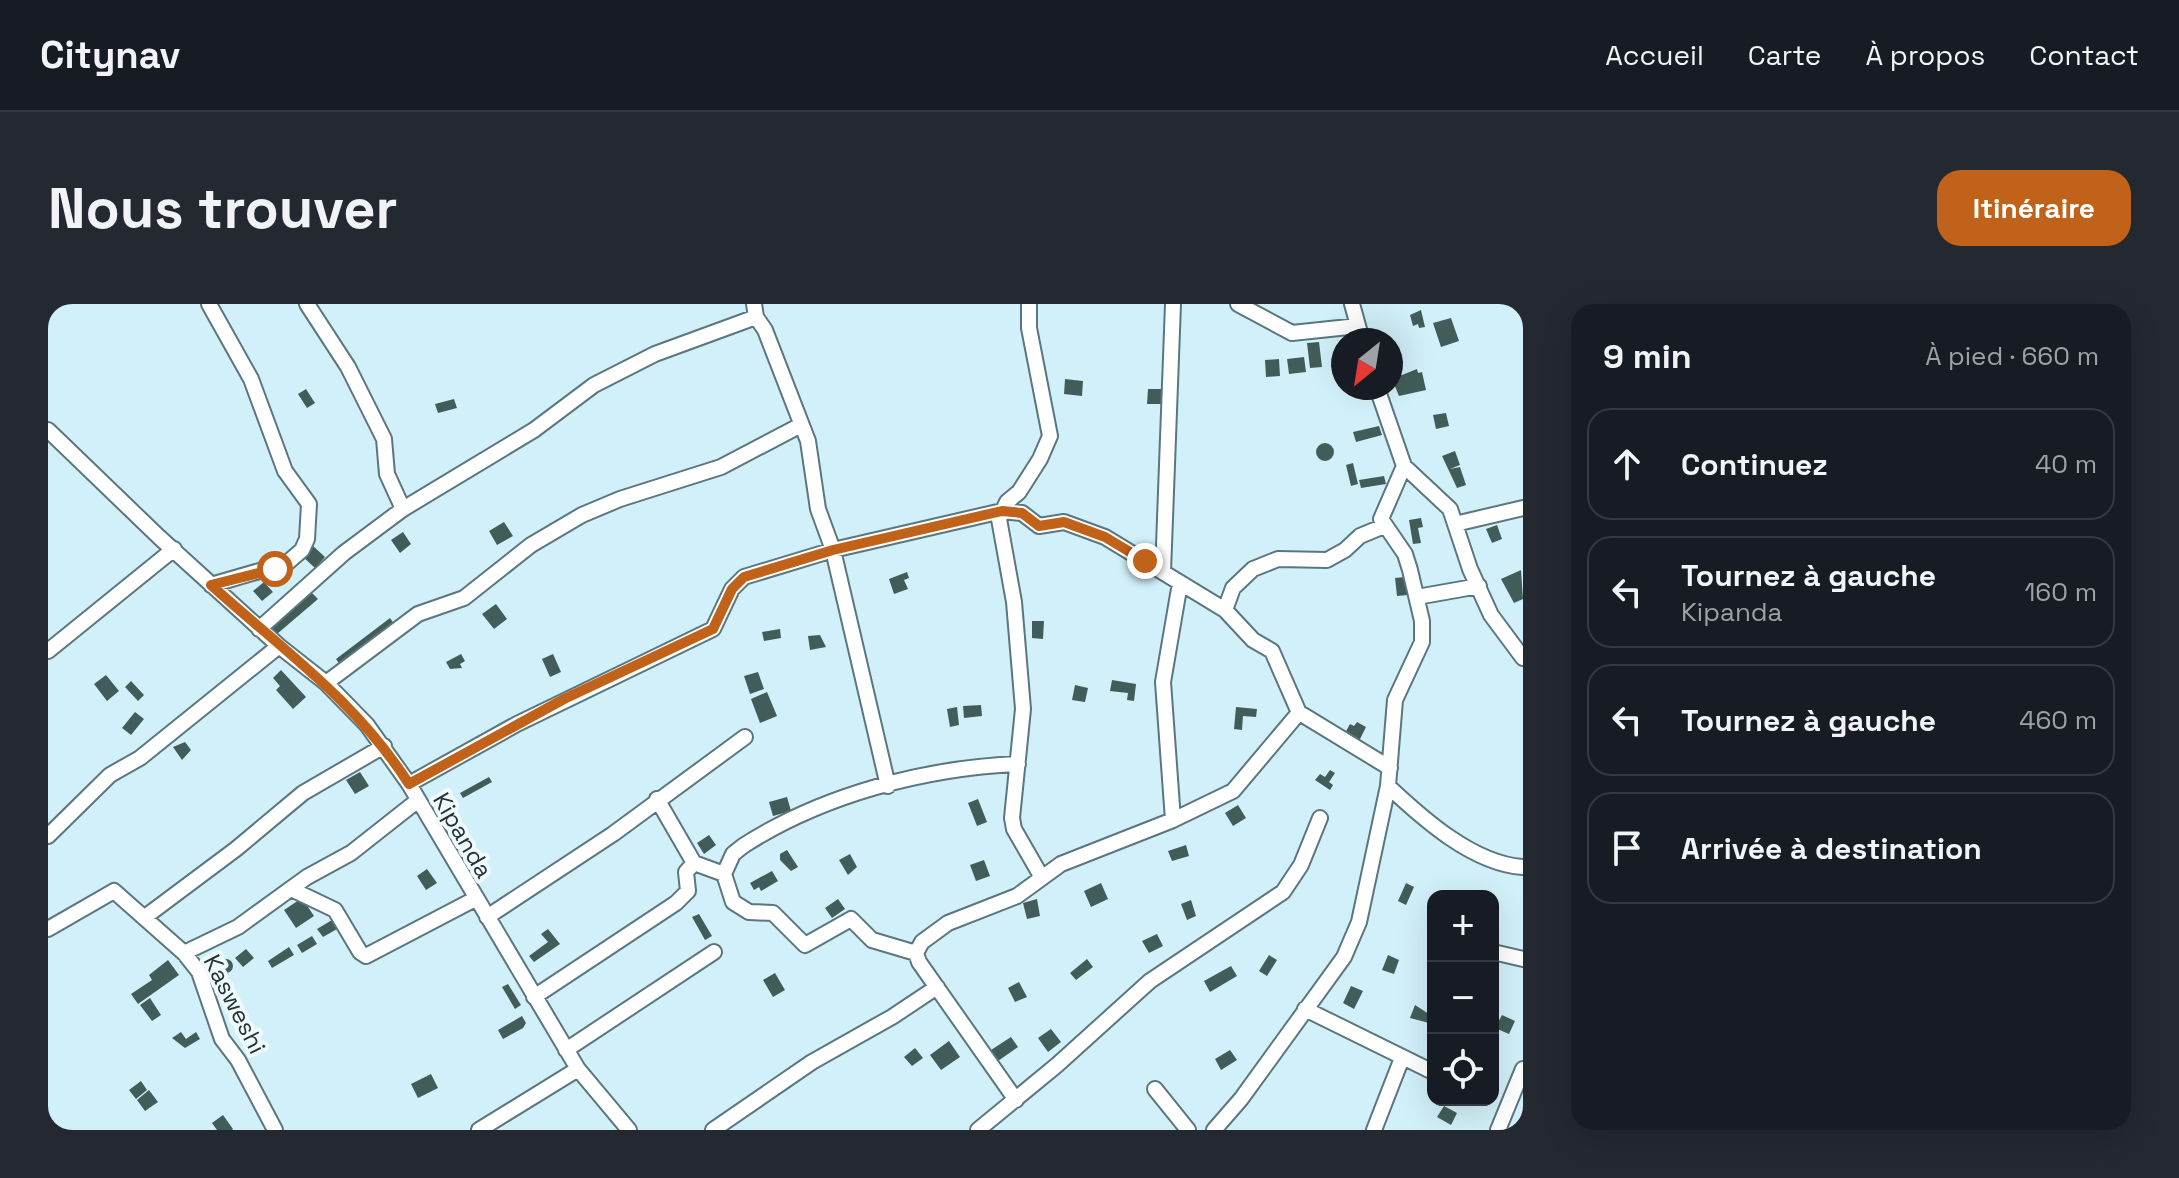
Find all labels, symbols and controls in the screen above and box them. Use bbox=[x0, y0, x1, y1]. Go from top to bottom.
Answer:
text: Citynav bbox=[40, 31, 180, 79]
text: Accueil bbox=[1605, 37, 1704, 73]
text: Carte bbox=[1748, 37, 1821, 73]
text: À propos bbox=[1865, 37, 1985, 73]
text: Contact bbox=[2029, 37, 2139, 73]
button: Itinéraire bbox=[1937, 170, 2131, 246]
text: Nous trouver bbox=[48, 173, 398, 244]
north arrow bbox=[1331, 328, 1403, 400]
text: 9 min bbox=[1603, 335, 1692, 378]
text: À pied · 660 m bbox=[1925, 339, 2099, 373]
icon: ahead bbox=[1605, 442, 1649, 486]
text: Continuez bbox=[1681, 445, 1828, 484]
text: 40 m bbox=[2035, 447, 2097, 481]
route end bbox=[1127, 543, 1163, 579]
route start bbox=[257, 551, 293, 587]
text: Tournez à gauche bbox=[1681, 556, 1936, 595]
icon: left bbox=[1605, 570, 1649, 614]
text: 160 m bbox=[2025, 575, 2097, 609]
text: Kipanda bbox=[1681, 595, 1783, 629]
icon: left bbox=[1605, 698, 1649, 742]
text: Tournez à gauche bbox=[1681, 701, 1936, 740]
text: 460 m bbox=[2019, 703, 2097, 737]
street label: Kipanda bbox=[426, 787, 500, 884]
icon: arrive bbox=[1605, 826, 1649, 870]
text: Arrivée à destination bbox=[1681, 829, 1982, 868]
map controls bbox=[1427, 890, 1499, 1106]
button: + bbox=[1427, 890, 1499, 962]
street label: Kasweshi bbox=[197, 949, 273, 1059]
button: − bbox=[1427, 962, 1499, 1034]
button: locate bbox=[1427, 1034, 1499, 1106]

